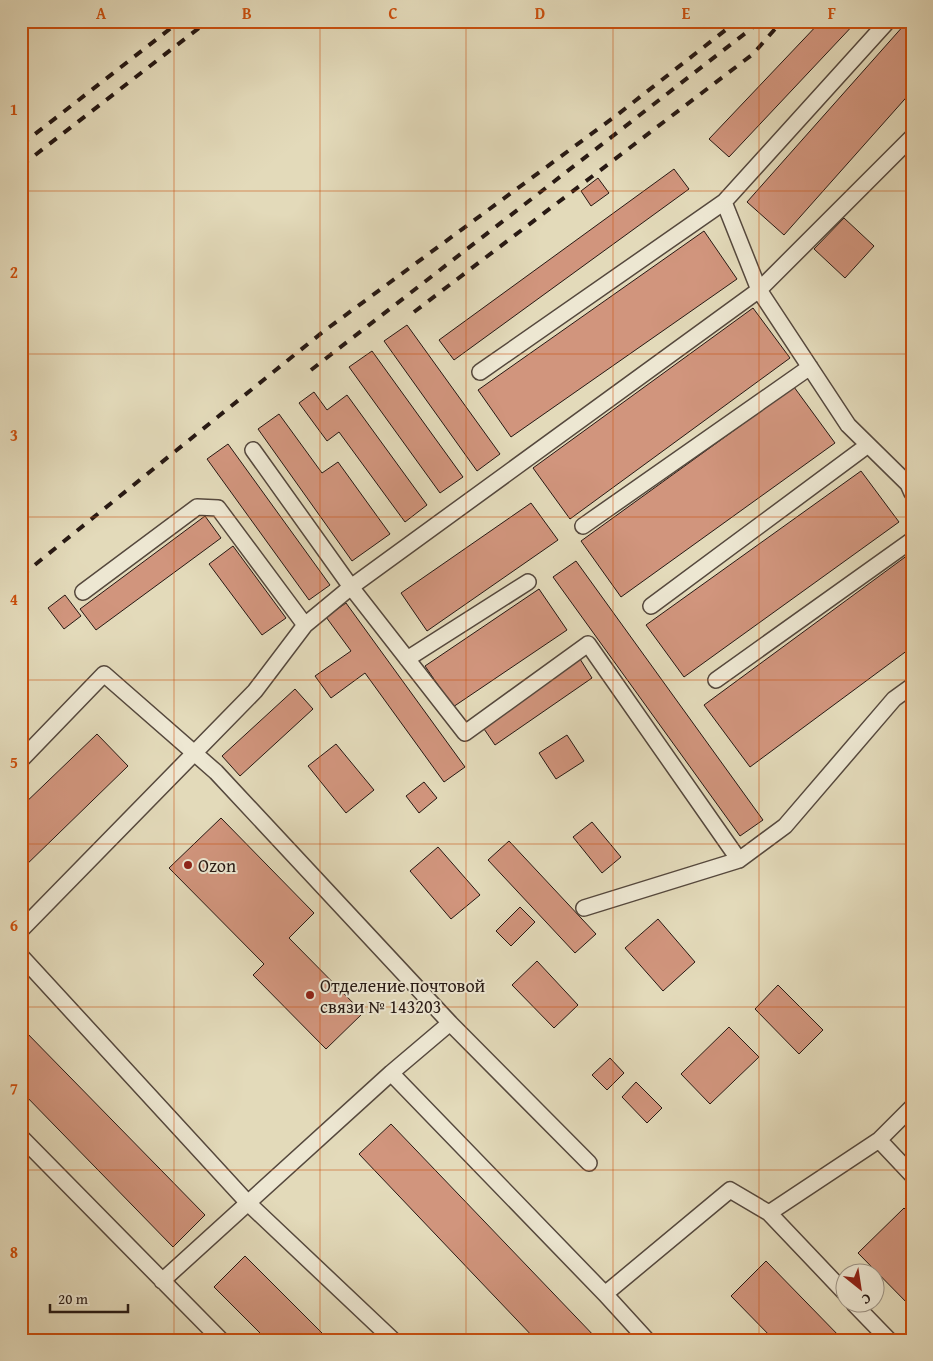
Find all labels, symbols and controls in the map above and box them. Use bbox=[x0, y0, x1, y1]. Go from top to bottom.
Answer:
text: A bbox=[96, 1, 107, 25]
text: B bbox=[242, 1, 252, 25]
text: C bbox=[388, 1, 398, 25]
text: D bbox=[535, 1, 545, 25]
text: E bbox=[682, 1, 691, 25]
text: F bbox=[828, 1, 836, 25]
text: 1 bbox=[10, 97, 18, 121]
text: 2 bbox=[10, 260, 18, 284]
text: 3 bbox=[10, 423, 18, 447]
text: 4 bbox=[10, 587, 18, 611]
text: 5 bbox=[10, 750, 18, 774]
place label: Ozon bbox=[198, 852, 236, 879]
marker: Ozon bbox=[182, 859, 194, 871]
text: 6 bbox=[10, 913, 18, 937]
place label: Отделение почтовой связи № 143203 bbox=[320, 972, 486, 1020]
marker: Отделение почтовой связи № 143203 bbox=[304, 989, 316, 1001]
text: 7 bbox=[10, 1076, 18, 1100]
text: 8 bbox=[10, 1240, 18, 1264]
north arrow bbox=[836, 1264, 886, 1314]
scale bar bbox=[50, 1281, 128, 1313]
text: 20 m bbox=[58, 1288, 89, 1309]
text: С bbox=[858, 1289, 875, 1310]

